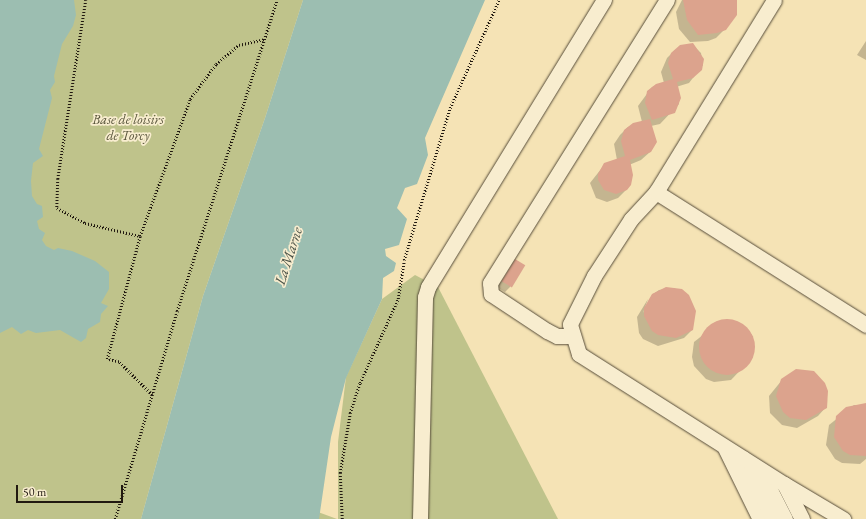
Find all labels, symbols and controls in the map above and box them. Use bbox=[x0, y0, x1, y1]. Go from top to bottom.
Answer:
park label: Base de loisirs de Torcy bbox=[92, 111, 164, 144]
water label: La Marne bbox=[270, 225, 306, 287]
scale bar bbox=[18, 477, 125, 503]
text: 50 m bbox=[23, 484, 46, 500]

